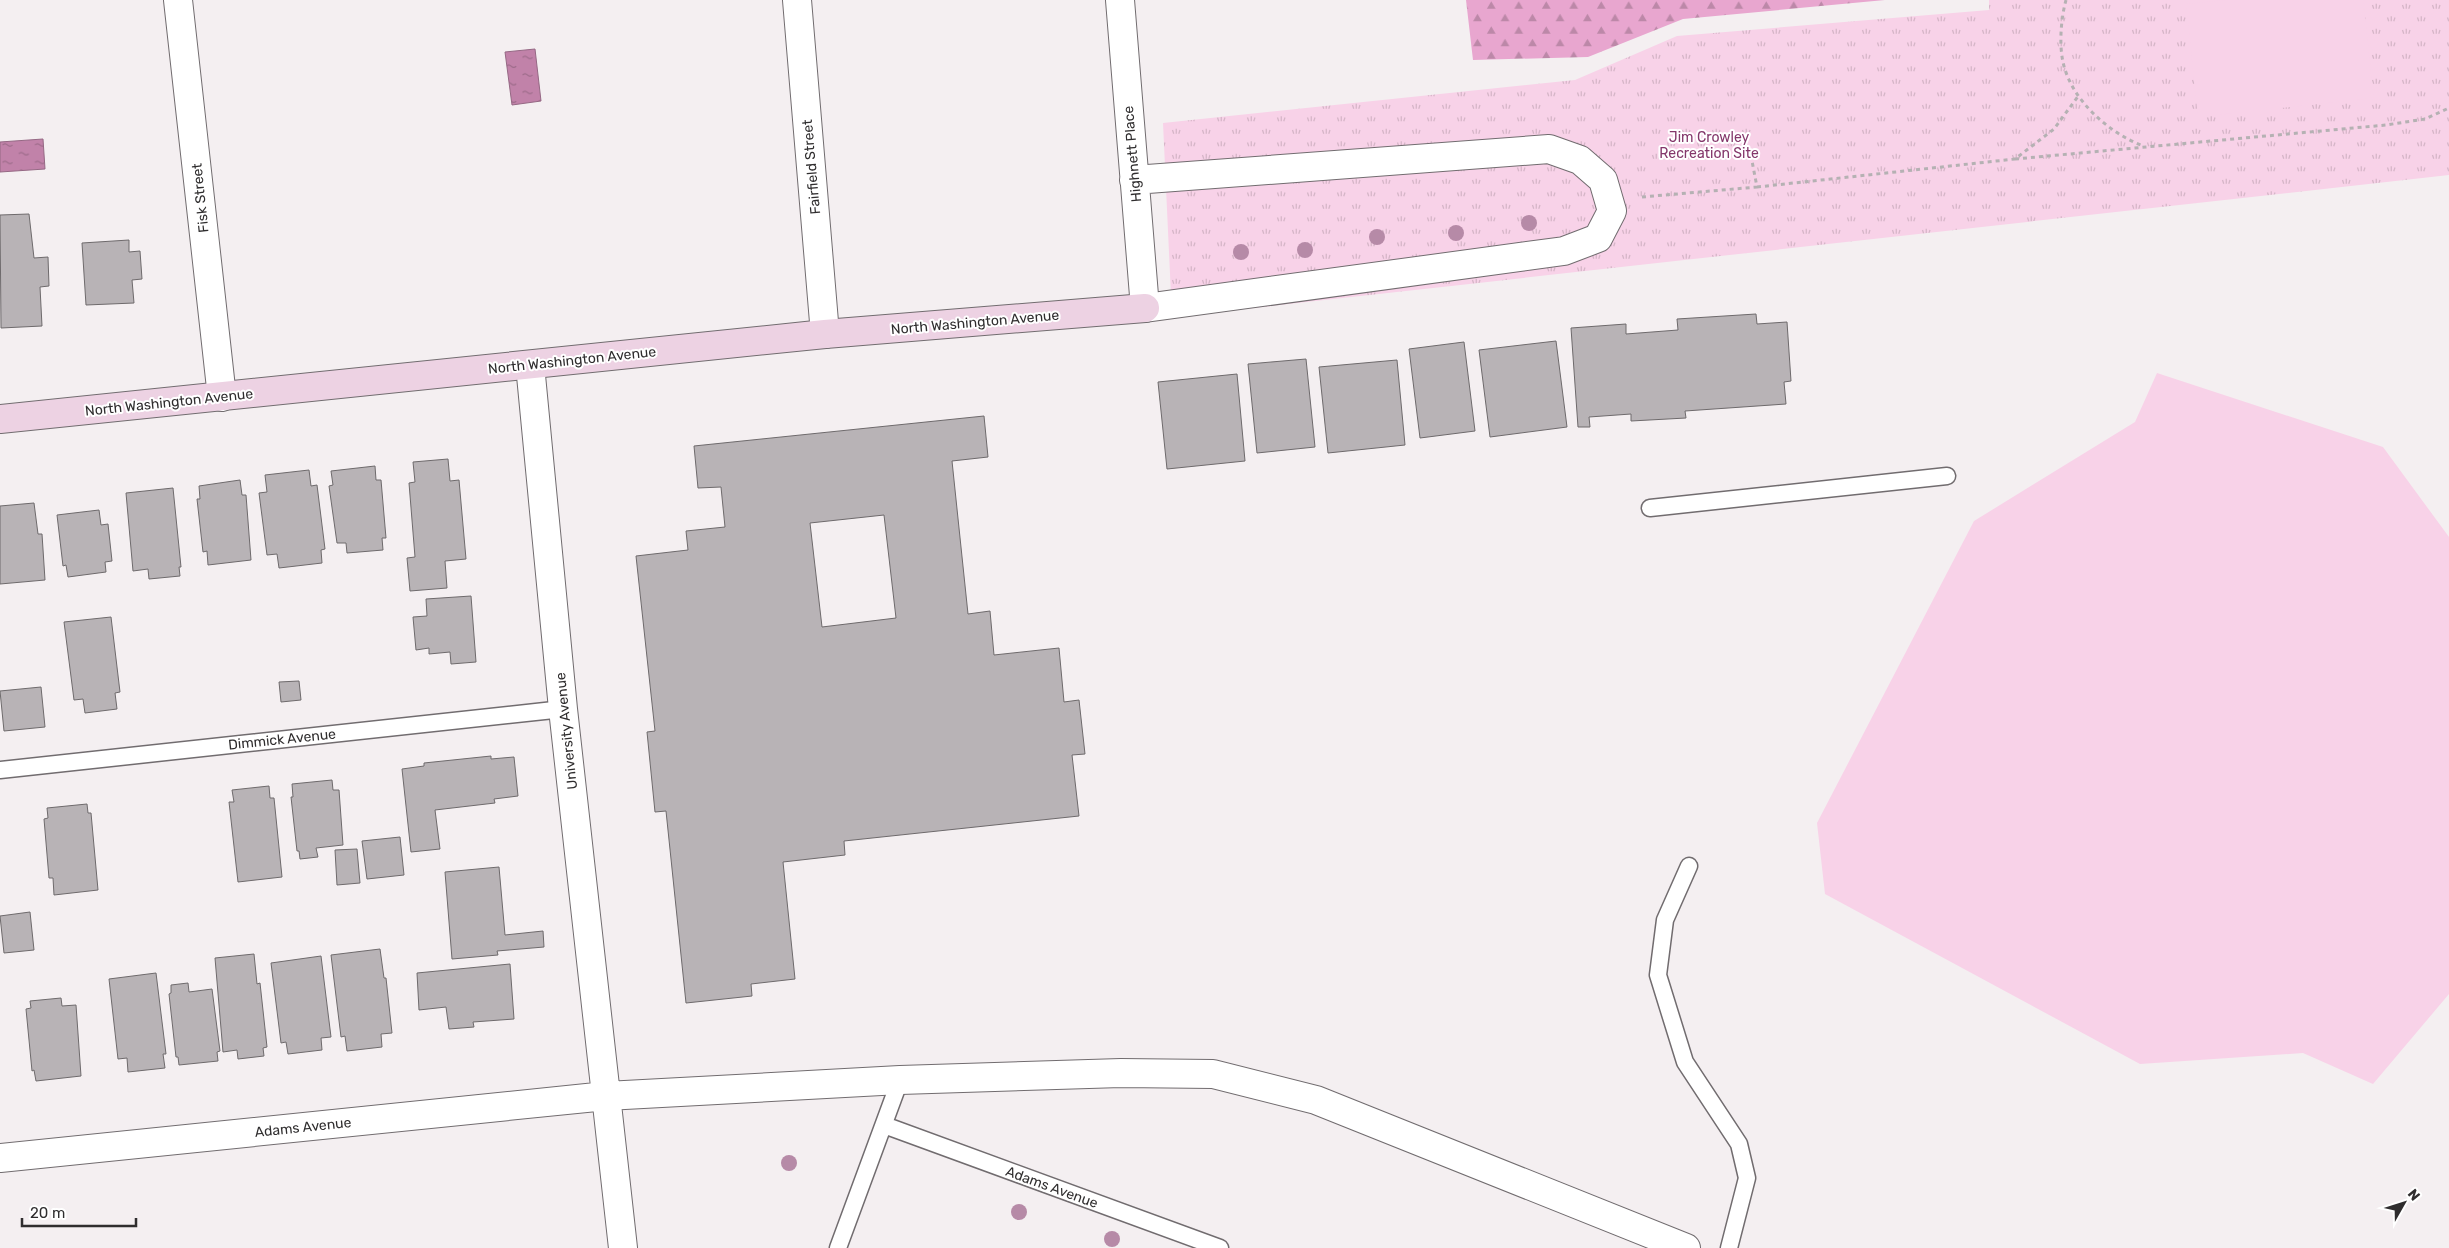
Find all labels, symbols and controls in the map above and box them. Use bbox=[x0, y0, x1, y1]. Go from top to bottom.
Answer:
street label: Highnett Place bbox=[1120, 105, 1145, 203]
street label: Fairfield Street bbox=[799, 118, 824, 215]
park label: Jim Crowley Recreation Site bbox=[1659, 129, 1759, 162]
street label: Fisk Street bbox=[188, 162, 213, 233]
street label: North Washington Avenue bbox=[890, 307, 1060, 338]
street label: North Washington Avenue bbox=[487, 343, 657, 378]
street label: North Washington Avenue bbox=[84, 385, 254, 420]
street label: University Avenue bbox=[552, 671, 581, 790]
street label: Dimmick Avenue bbox=[227, 725, 337, 754]
street label: Adams Avenue bbox=[254, 1114, 352, 1141]
street label: Adams Avenue bbox=[1003, 1163, 1100, 1212]
north arrow bbox=[2379, 1178, 2429, 1228]
text: N bbox=[2404, 1186, 2423, 1204]
scale bar bbox=[22, 1196, 136, 1228]
text: 20 m bbox=[30, 1204, 65, 1222]

